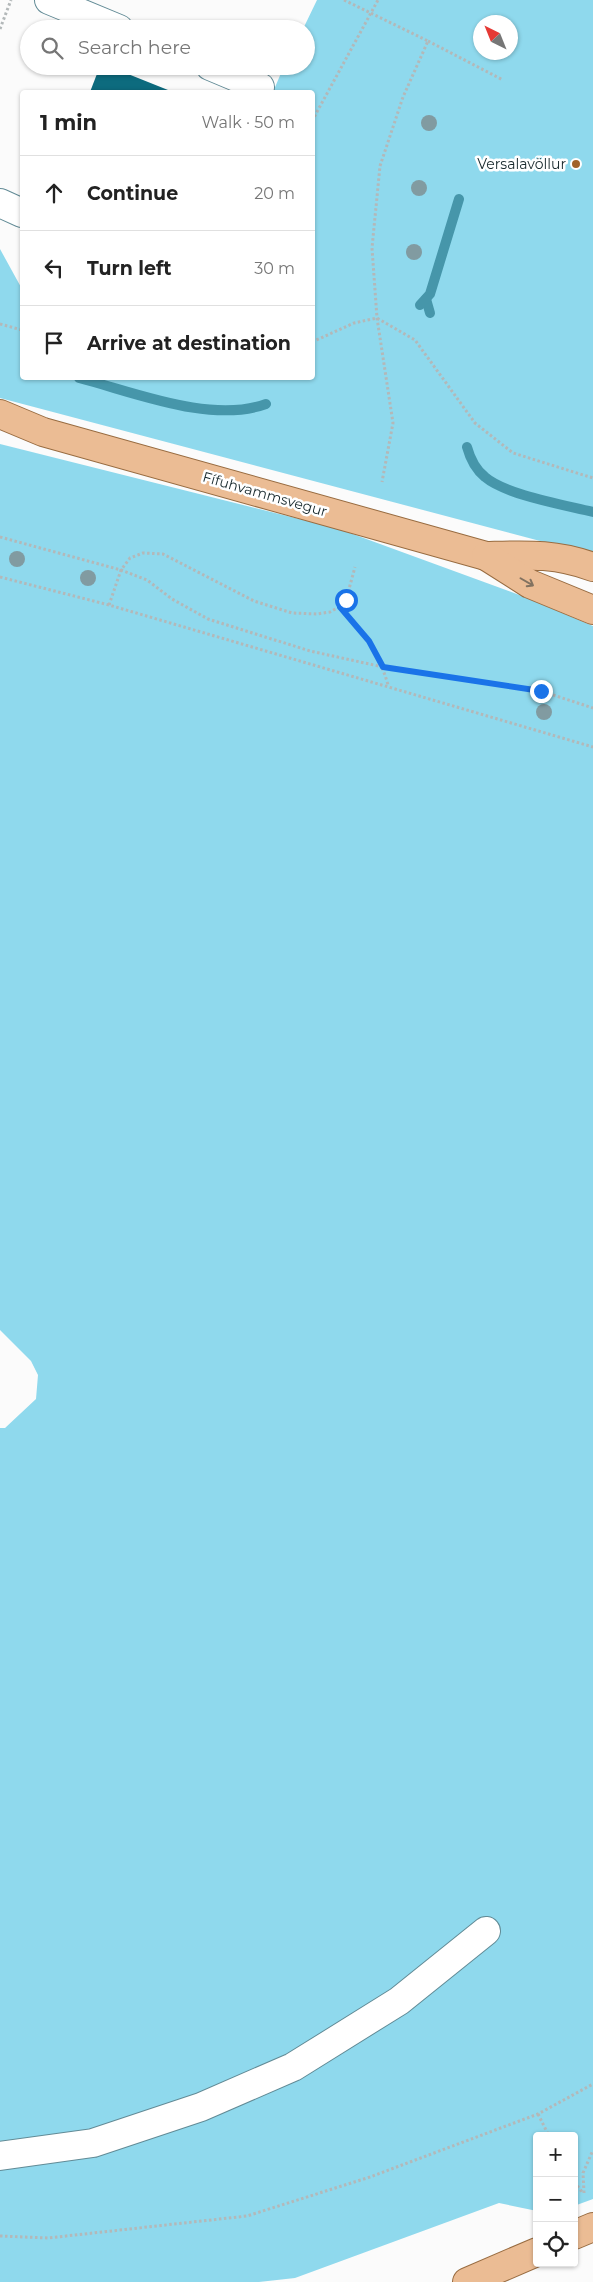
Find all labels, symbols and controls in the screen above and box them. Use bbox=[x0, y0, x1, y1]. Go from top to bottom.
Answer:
north arrow bbox=[473, 15, 518, 60]
search box bbox=[20, 20, 315, 75]
icon: search bbox=[38, 34, 66, 62]
text: Search here bbox=[78, 36, 191, 59]
text: 1 min bbox=[40, 110, 97, 135]
text: Walk · 50 m bbox=[202, 113, 295, 132]
place label: Versalavöllur bbox=[477, 155, 566, 173]
marker: Versalavöllur bbox=[570, 158, 582, 170]
icon: ahead bbox=[40, 179, 68, 207]
text: Continue bbox=[87, 182, 178, 205]
text: 20 m bbox=[254, 184, 295, 203]
icon: left bbox=[40, 254, 68, 282]
text: Turn left bbox=[87, 257, 172, 280]
text: 30 m bbox=[254, 259, 295, 278]
icon: arrive bbox=[40, 329, 68, 357]
text: Arrive at destination bbox=[87, 332, 291, 355]
street label: Fífuhvammsvegur bbox=[201, 468, 330, 520]
one-way arrow bbox=[520, 577, 535, 587]
route start bbox=[335, 589, 358, 612]
route end bbox=[530, 680, 553, 703]
map controls bbox=[533, 2132, 578, 2267]
button: + bbox=[533, 2132, 578, 2177]
button: − bbox=[533, 2177, 578, 2222]
button: locate bbox=[533, 2222, 578, 2267]

